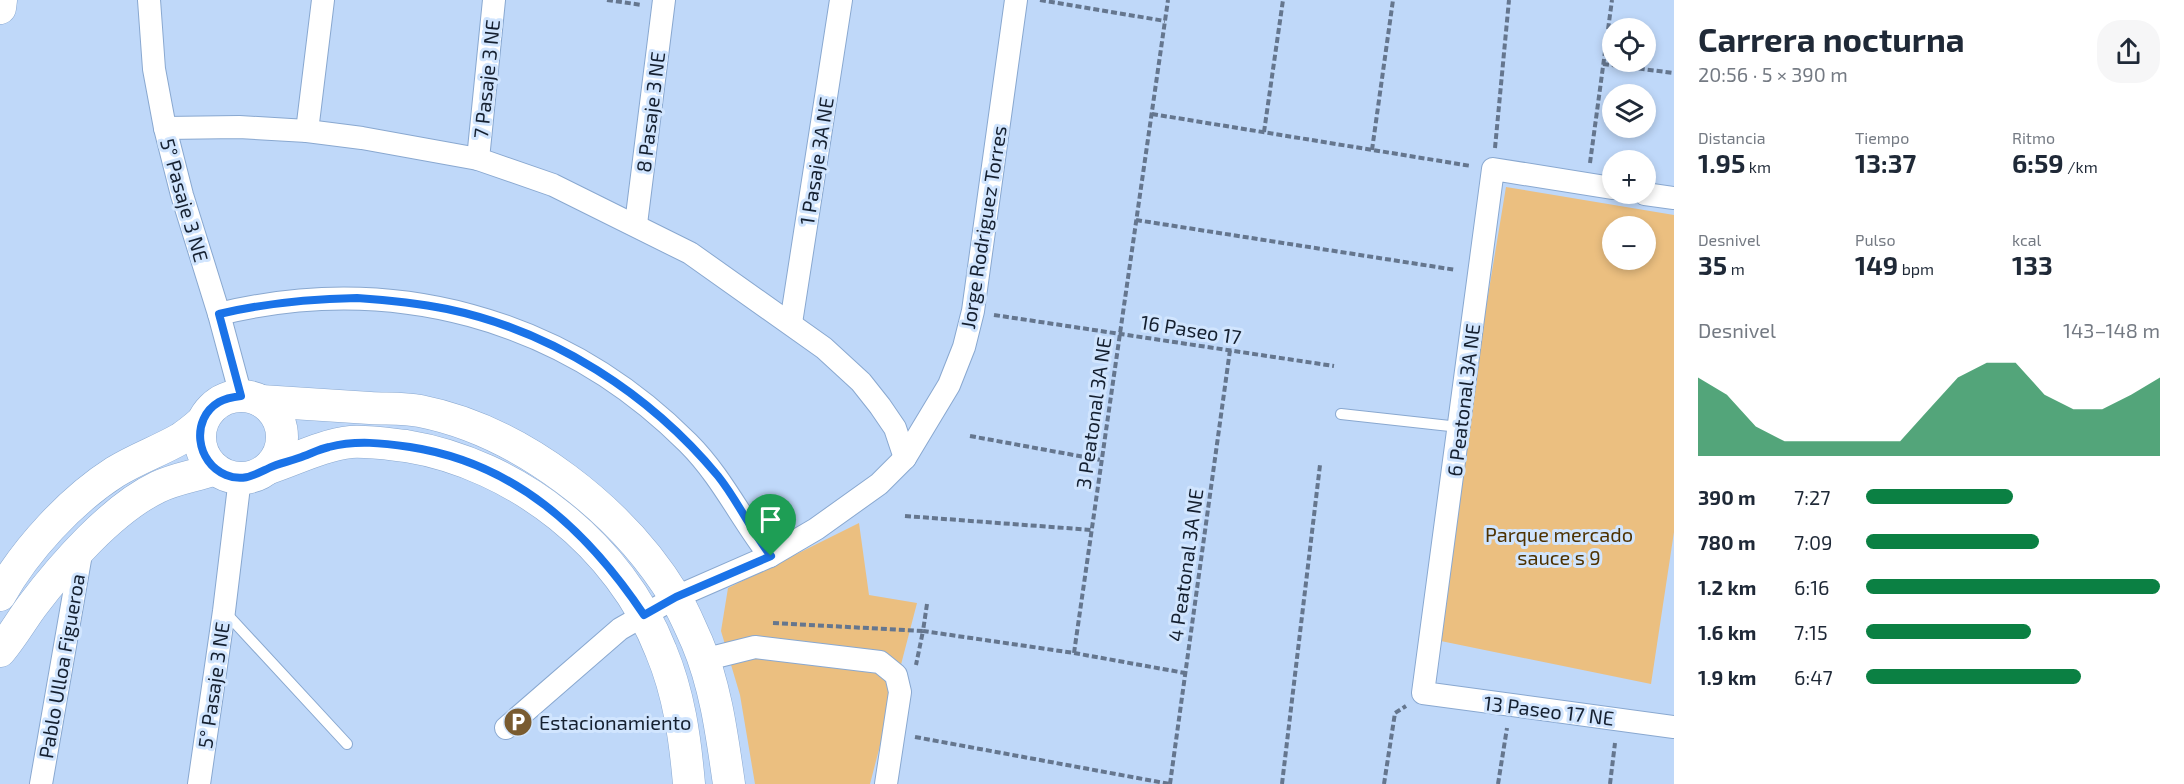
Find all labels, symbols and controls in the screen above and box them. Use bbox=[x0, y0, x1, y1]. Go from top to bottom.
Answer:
street label: 7 Pasaje 3 NE bbox=[468, 18, 504, 140]
map controls bbox=[1602, 18, 1656, 270]
button: locate bbox=[1602, 18, 1656, 72]
text: Carrera nocturna bbox=[1698, 19, 1965, 59]
button: share bbox=[2097, 20, 2160, 83]
street label: 8 Pasaje 3 NE bbox=[631, 50, 669, 174]
text: 20:56 · 5 × 390 m bbox=[1698, 62, 1848, 86]
button: layers bbox=[1602, 84, 1656, 138]
street label: 1 Pasaje 3A NE bbox=[794, 95, 838, 227]
street label: Jorge Rodriguez Torres bbox=[955, 124, 1011, 330]
text: Distancia bbox=[1698, 128, 1765, 147]
text: Tiempo bbox=[1855, 128, 1909, 147]
text: Ritmo bbox=[2012, 128, 2055, 147]
street label: 5° Pasaje 3 NE bbox=[156, 135, 214, 265]
text: 1.95 bbox=[1698, 147, 1745, 178]
text: 13:37 bbox=[1855, 147, 1916, 178]
text: 6:59 bbox=[2012, 147, 2064, 178]
button: + bbox=[1602, 150, 1656, 204]
text: km bbox=[1745, 157, 1771, 176]
text: /km bbox=[2064, 157, 2098, 176]
button: − bbox=[1602, 216, 1656, 270]
text: Desnivel bbox=[1698, 230, 1760, 249]
text: Pulso bbox=[1855, 230, 1896, 249]
text: kcal bbox=[2012, 230, 2041, 249]
text: 35 bbox=[1698, 249, 1727, 280]
text: 149 bbox=[1855, 249, 1898, 280]
text: 133 bbox=[2012, 249, 2053, 280]
text: m bbox=[1727, 259, 1745, 278]
text: bpm bbox=[1898, 259, 1934, 278]
street label: 16 Paseo 17 bbox=[1139, 309, 1243, 349]
text: Desnivel bbox=[1698, 318, 1776, 342]
text: 143–148 m bbox=[2063, 318, 2160, 342]
street label: 6 Peatonal 3A NE bbox=[1442, 322, 1484, 478]
street label: 3 Peatonal 3A NE bbox=[1070, 335, 1116, 491]
text: 390 m bbox=[1698, 485, 1756, 509]
text: 7:27 bbox=[1794, 485, 1830, 509]
street label: 4 Peatonal 3A NE bbox=[1162, 487, 1208, 643]
pin bbox=[745, 494, 796, 556]
icon: arrive bbox=[754, 503, 787, 536]
park label: Parque mercado sauce s 9 bbox=[1485, 522, 1633, 569]
text: 780 m bbox=[1698, 530, 1756, 554]
text: 7:09 bbox=[1794, 530, 1832, 554]
street label: Pablo Ulloa Figueroa bbox=[33, 572, 89, 760]
text: 1.2 km bbox=[1698, 575, 1756, 599]
text: 6:16 bbox=[1794, 575, 1830, 599]
street label: 5° Pasaje 3 NE bbox=[192, 620, 234, 750]
text: 1.6 km bbox=[1698, 620, 1756, 644]
text: 7:15 bbox=[1794, 620, 1828, 644]
text: 1.9 km bbox=[1698, 665, 1756, 689]
text: 6:47 bbox=[1794, 665, 1833, 689]
street label: 13 Paseo 17 NE bbox=[1483, 690, 1615, 730]
parking icon: Estacionamiento bbox=[502, 706, 534, 738]
place label: Estacionamiento bbox=[539, 710, 691, 734]

